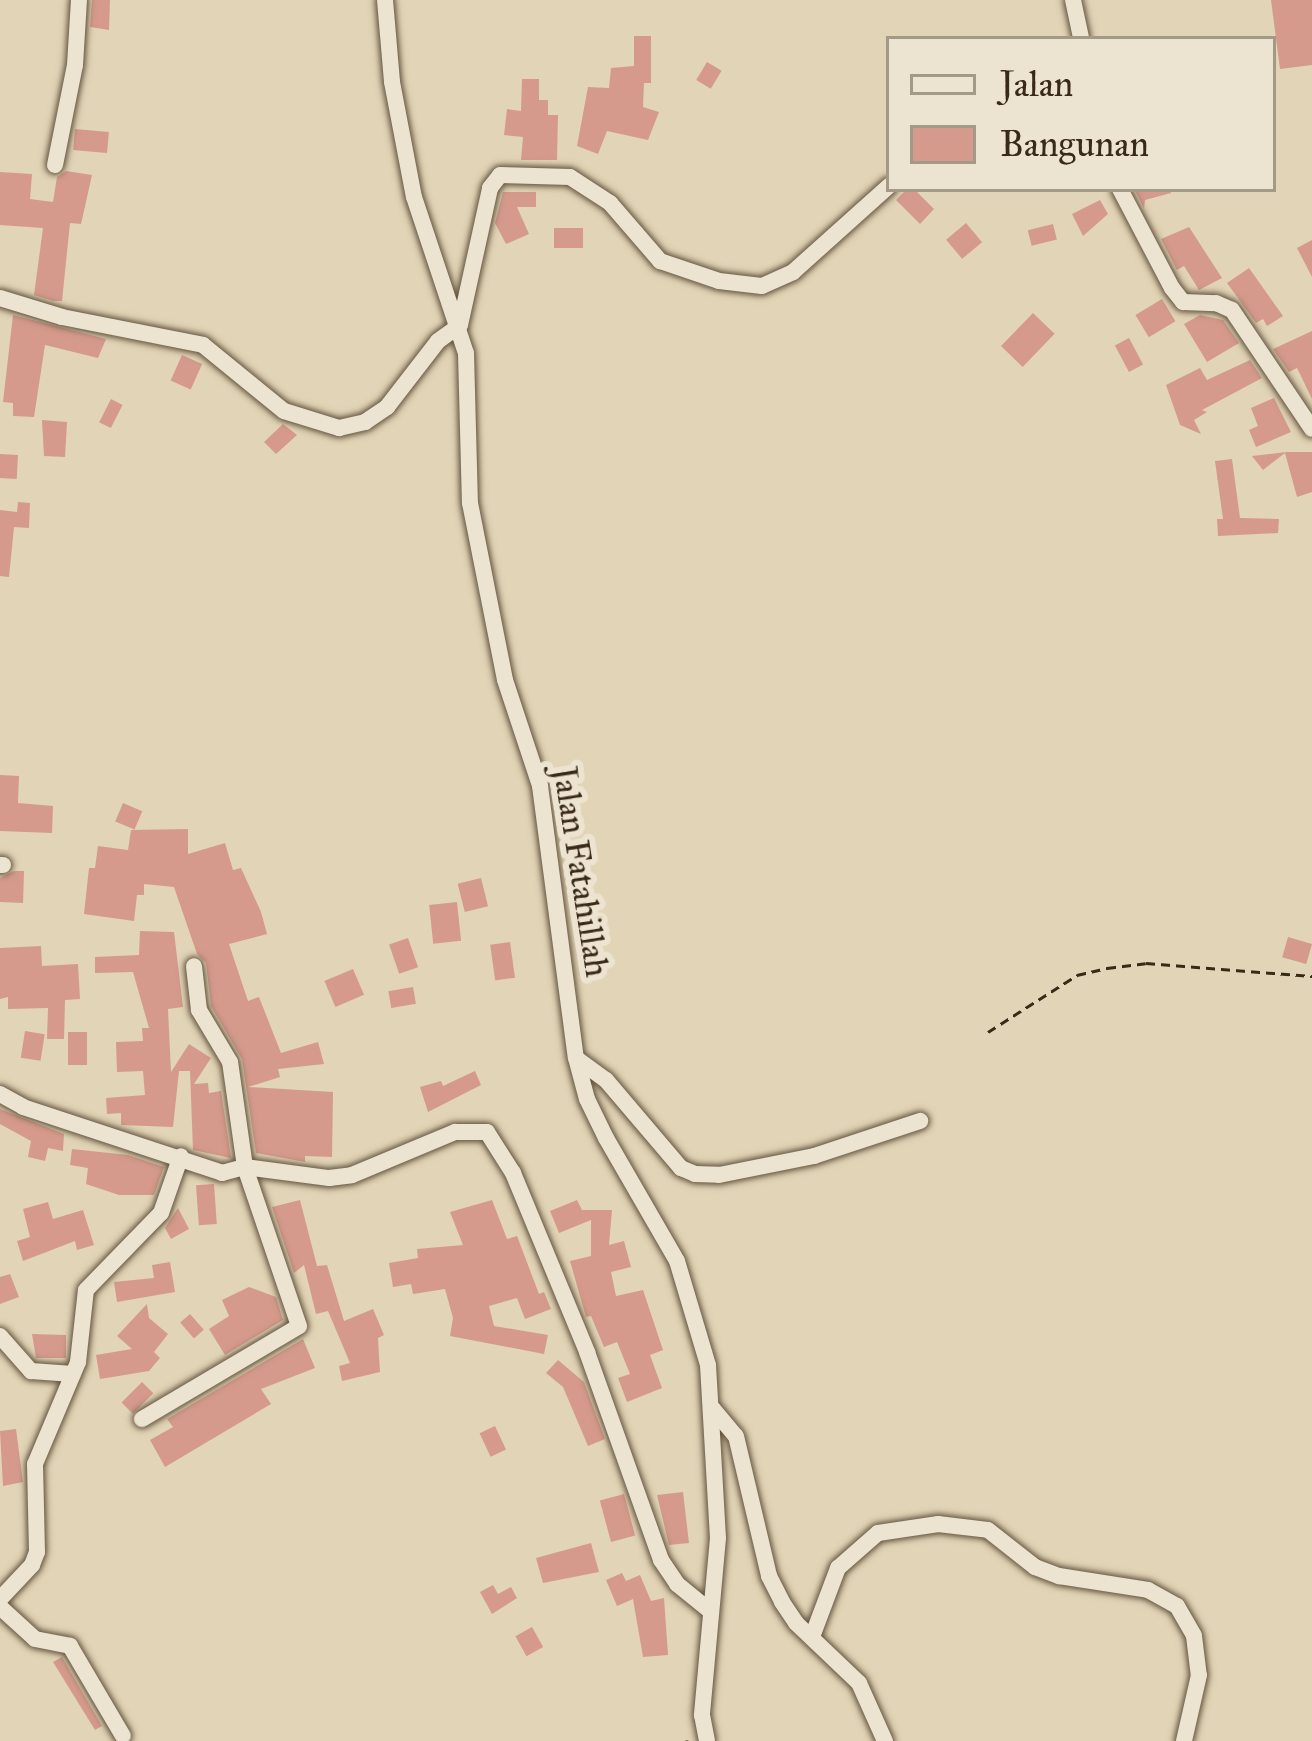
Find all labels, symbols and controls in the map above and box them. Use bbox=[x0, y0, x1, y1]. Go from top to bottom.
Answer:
legend bbox=[886, 36, 1276, 192]
text: Jalan bbox=[1000, 62, 1073, 106]
text: Bangunan bbox=[1000, 122, 1149, 166]
street label: Jalan Fatahillah bbox=[544, 764, 616, 980]

